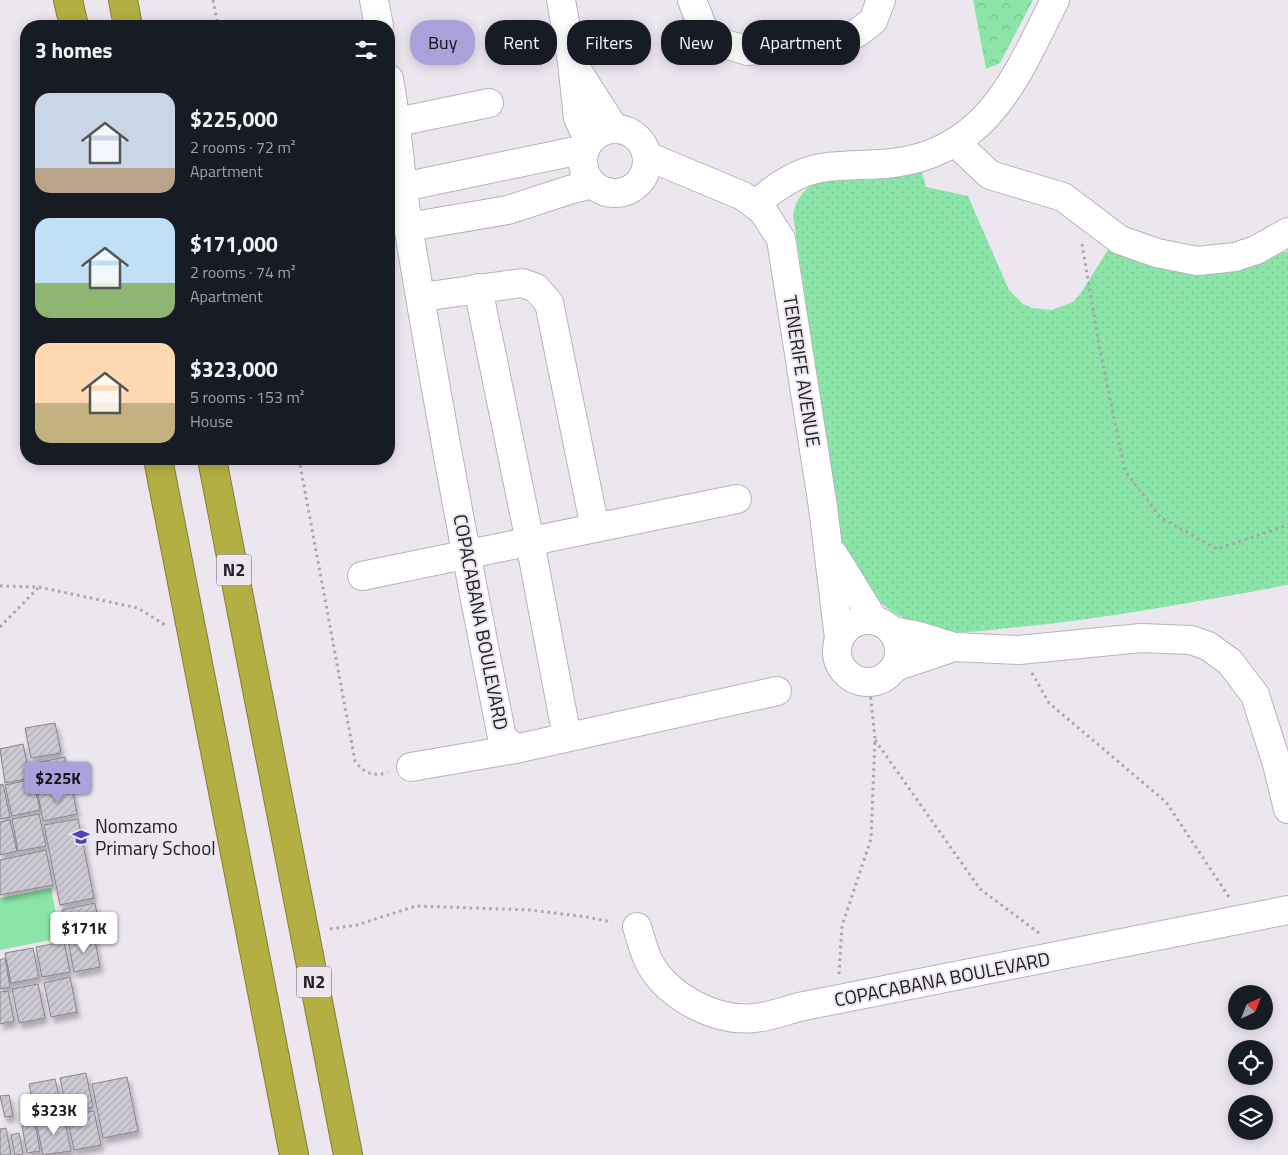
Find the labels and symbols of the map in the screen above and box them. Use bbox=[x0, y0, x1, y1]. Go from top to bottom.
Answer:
street label: TENERIFE AVENUE bbox=[776, 293, 829, 449]
street label: COPACABANA BOULEVARD bbox=[446, 512, 517, 732]
road number: N2 bbox=[216, 554, 252, 586]
pin: $225K bbox=[23, 762, 93, 804]
place label: Nomzamo Primary School bbox=[95, 811, 216, 862]
school or university icon: Nomzamo Primary School bbox=[71, 827, 91, 847]
pin: $171K bbox=[49, 912, 119, 954]
street label: COPACABANA BOULEVARD bbox=[832, 943, 1052, 1014]
road number: N2 bbox=[296, 966, 332, 998]
north arrow bbox=[1228, 985, 1272, 1030]
pin: $323K bbox=[19, 1094, 89, 1136]

